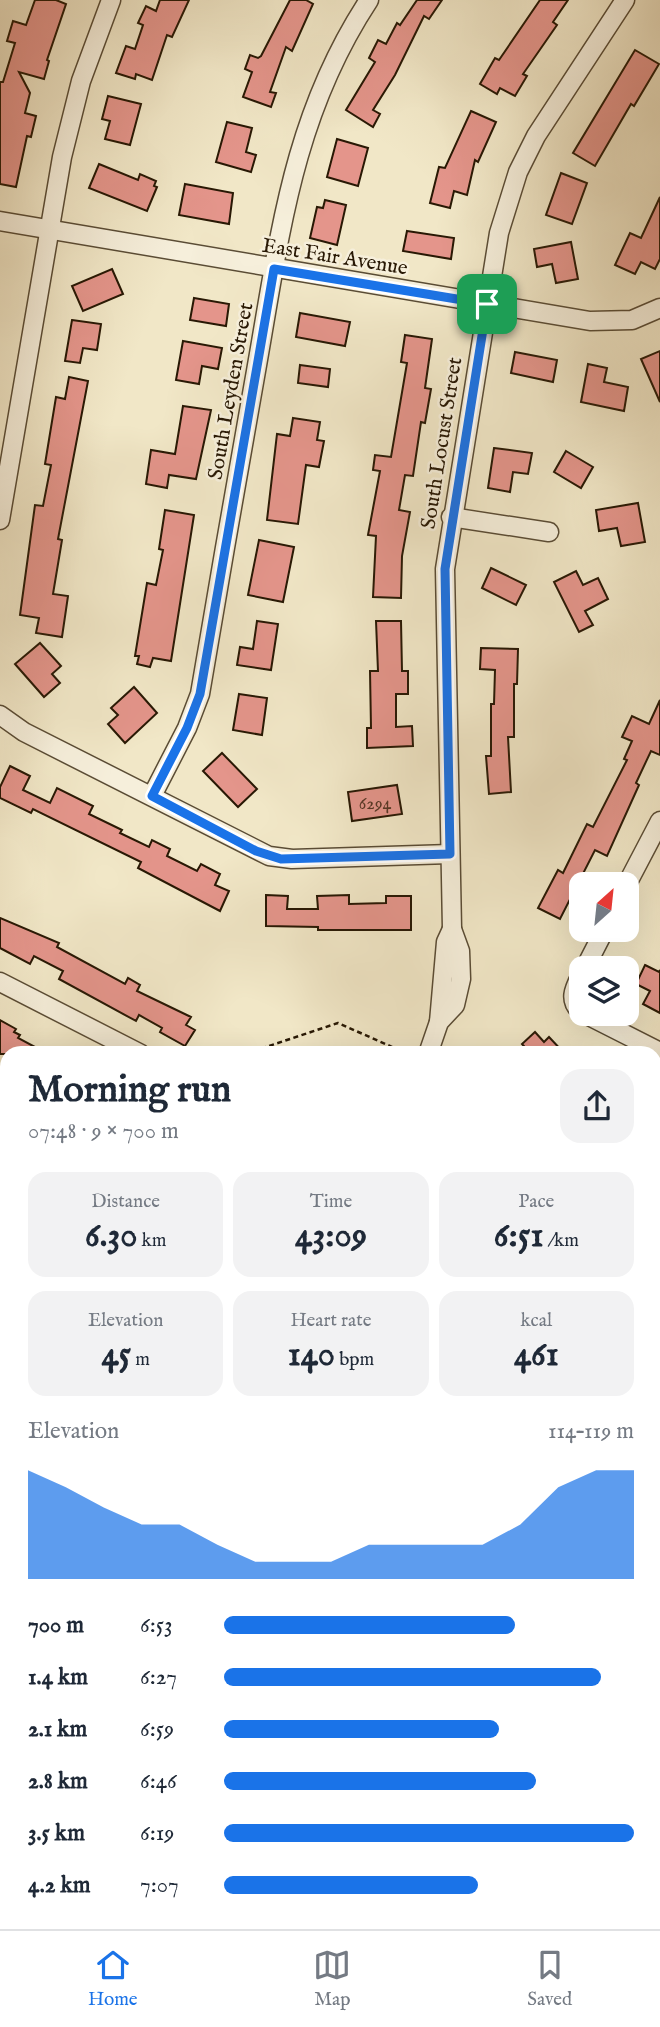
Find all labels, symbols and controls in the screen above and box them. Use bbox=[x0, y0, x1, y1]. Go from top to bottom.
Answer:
street label: East Fair Avenue bbox=[260, 233, 410, 282]
pin bbox=[457, 274, 517, 334]
icon: arrive bbox=[468, 285, 506, 323]
street label: South Leyden Street bbox=[203, 301, 260, 482]
street label: South Locust Street bbox=[416, 355, 469, 531]
house number: 6294 bbox=[359, 793, 391, 816]
north arrow bbox=[569, 872, 639, 942]
map controls bbox=[569, 872, 639, 1026]
button: layers bbox=[569, 956, 639, 1026]
text: Morning run bbox=[28, 1067, 231, 1115]
button: share bbox=[560, 1069, 634, 1143]
text: 07:48 · 9 × 700 m bbox=[28, 1117, 179, 1146]
text: Distance bbox=[91, 1190, 160, 1214]
text: Time bbox=[310, 1190, 352, 1214]
text: Pace bbox=[518, 1190, 554, 1214]
text: 6.30 bbox=[85, 1214, 137, 1259]
text: 43:09 bbox=[295, 1214, 367, 1259]
text: 6:51 bbox=[494, 1214, 543, 1259]
text: km bbox=[137, 1229, 166, 1253]
text: /km bbox=[543, 1229, 579, 1253]
text: Elevation bbox=[88, 1309, 163, 1333]
text: Heart rate bbox=[290, 1309, 372, 1333]
text: kcal bbox=[520, 1309, 552, 1333]
text: 45 bbox=[101, 1333, 131, 1378]
text: 140 bbox=[288, 1333, 335, 1378]
text: 461 bbox=[514, 1333, 559, 1378]
text: m bbox=[131, 1348, 150, 1372]
text: bpm bbox=[335, 1348, 374, 1372]
text: Elevation bbox=[28, 1417, 119, 1446]
text: 114–119 m bbox=[548, 1417, 634, 1446]
text: 700 m bbox=[28, 1611, 84, 1640]
text: 6:53 bbox=[140, 1611, 173, 1640]
text: 1.4 km bbox=[28, 1663, 88, 1692]
text: 6:27 bbox=[140, 1663, 177, 1692]
text: 2.1 km bbox=[28, 1715, 87, 1744]
text: 6:59 bbox=[140, 1715, 174, 1744]
text: 2.8 km bbox=[28, 1767, 88, 1796]
text: 6:46 bbox=[140, 1767, 177, 1796]
text: 3.5 km bbox=[28, 1819, 85, 1848]
text: 6:19 bbox=[140, 1819, 174, 1848]
text: 4.2 km bbox=[28, 1871, 91, 1900]
text: 7:07 bbox=[140, 1871, 179, 1900]
tab: Home bbox=[88, 1946, 138, 2012]
tab: Map bbox=[313, 1946, 351, 2012]
tab: Saved bbox=[527, 1946, 572, 2012]

